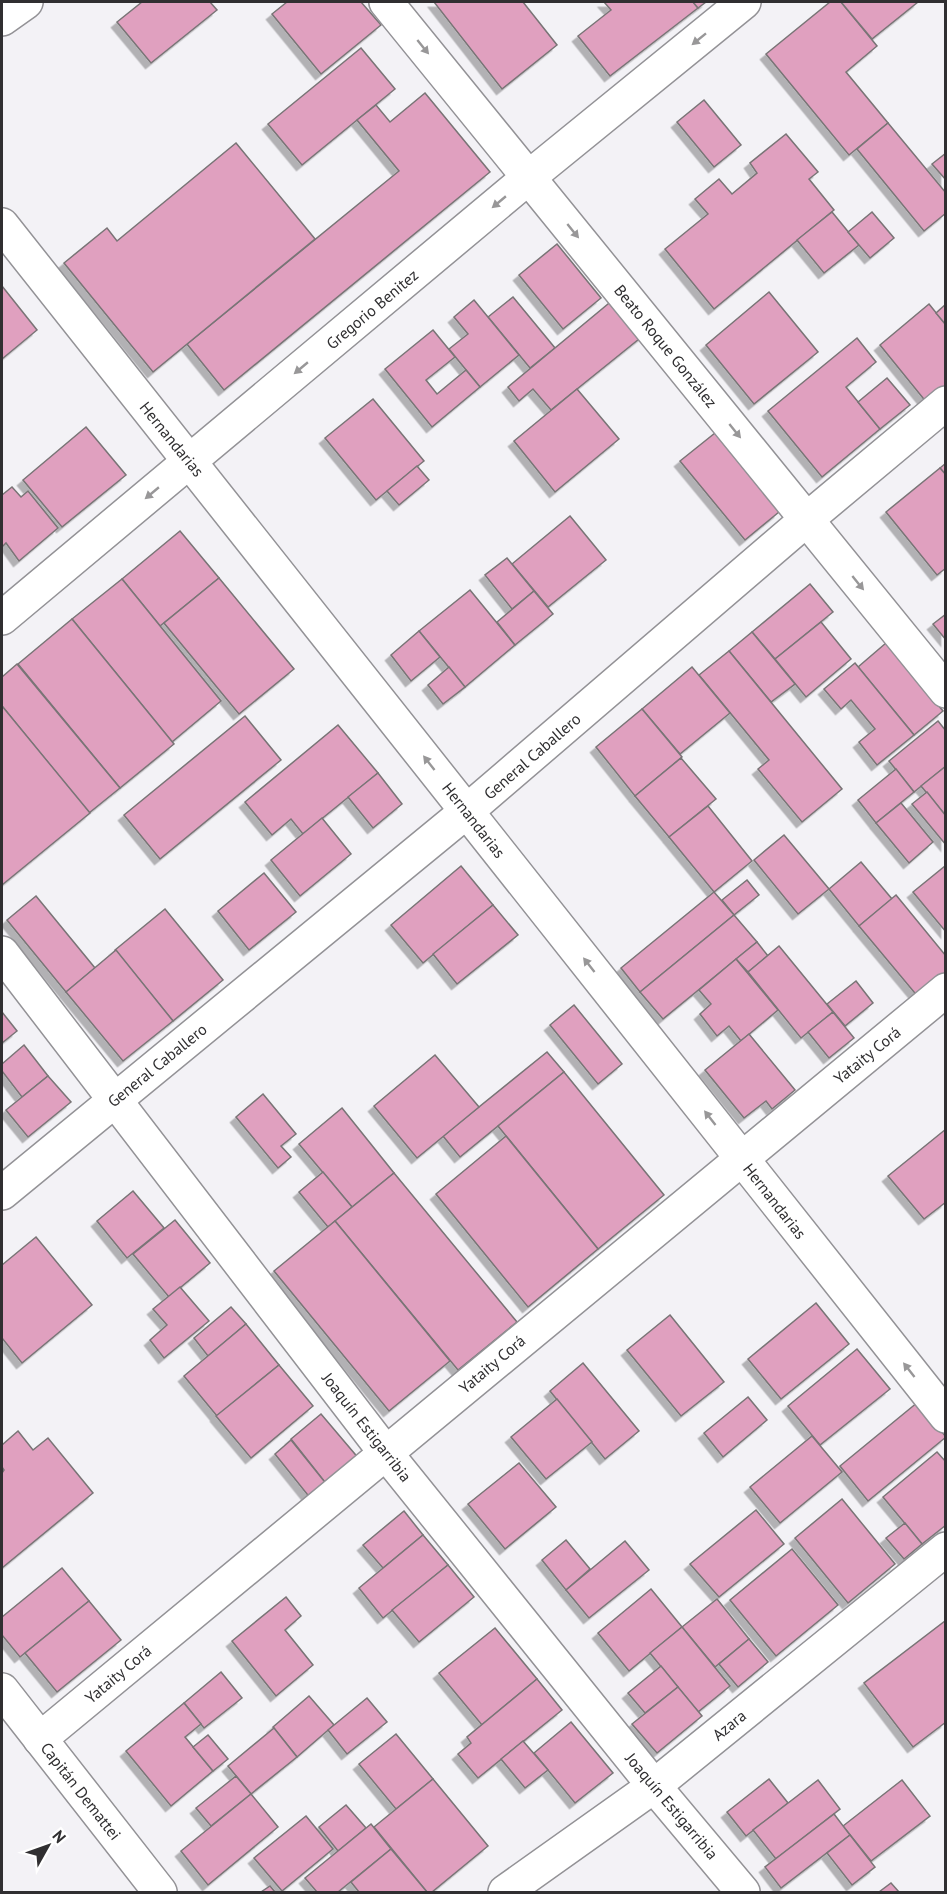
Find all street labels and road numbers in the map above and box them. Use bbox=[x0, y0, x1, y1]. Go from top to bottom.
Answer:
street label: Gregorio Benitez bbox=[322, 265, 422, 353]
street label: Beato Roque González bbox=[610, 280, 722, 412]
street label: Hernandarias bbox=[136, 397, 208, 481]
street label: General Caballero bbox=[479, 708, 585, 804]
street label: Hernandarias bbox=[438, 778, 510, 862]
street label: General Caballero bbox=[103, 1019, 211, 1111]
street label: Yataity Corá bbox=[829, 1022, 905, 1088]
street label: Hernandarias bbox=[739, 1159, 811, 1243]
street label: Yataity Corá bbox=[455, 1330, 529, 1398]
street label: Joaquín Estigarribia bbox=[317, 1368, 416, 1486]
street label: Yataity Corá bbox=[81, 1640, 155, 1708]
street label: Azara bbox=[708, 1705, 750, 1745]
street label: Capitán Demattei bbox=[37, 1738, 125, 1844]
street label: Joaquín Estigarribia bbox=[621, 1748, 722, 1863]

